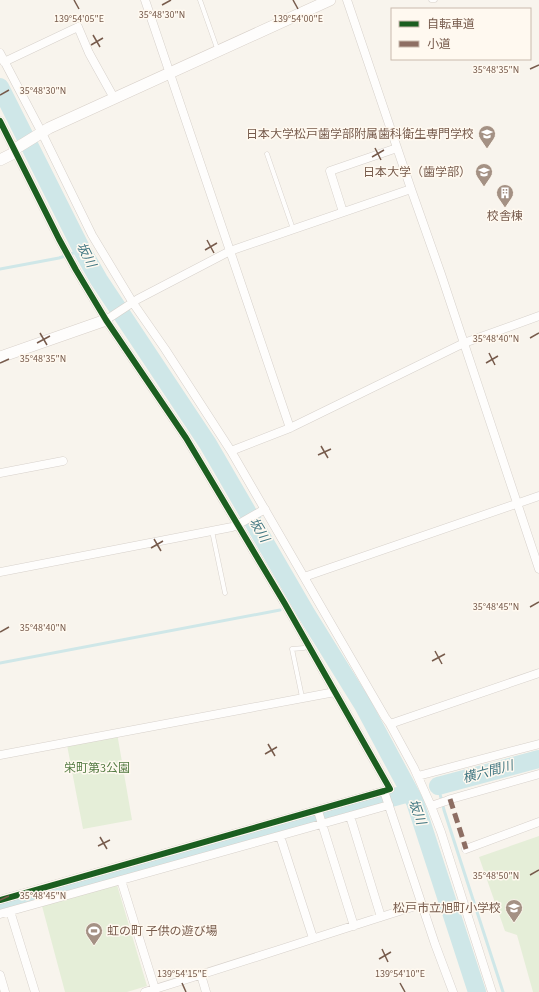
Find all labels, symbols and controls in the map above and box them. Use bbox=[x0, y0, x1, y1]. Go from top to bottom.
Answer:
text: 35°48'30"N bbox=[139, 8, 185, 22]
legend bbox=[391, 8, 531, 60]
text: 139°54'05"E bbox=[54, 12, 104, 26]
text: 139°54'00"E bbox=[273, 12, 323, 26]
text: 自転車道 bbox=[427, 16, 475, 33]
text: 小道 bbox=[427, 36, 451, 53]
text: 35°48'35"N bbox=[473, 63, 519, 77]
text: 35°48'30"N bbox=[20, 84, 66, 98]
school or university icon: 日本大学松戸歯学部附属歯科衛生専門学校 bbox=[477, 124, 497, 149]
place label: 日本大学松戸歯学部附属歯科衛生専門学校 bbox=[246, 126, 474, 143]
school or university icon: 日本大学（歯学部） bbox=[474, 162, 494, 187]
place label: 日本大学（歯学部） bbox=[363, 164, 471, 181]
building icon: 校舎棟 bbox=[495, 183, 515, 208]
place label: 校舎棟 bbox=[487, 208, 523, 225]
water label: 坂川 bbox=[72, 239, 101, 272]
text: 35°48'40"N bbox=[473, 332, 519, 346]
text: 35°48'35"N bbox=[20, 352, 66, 366]
water label: 坂川 bbox=[245, 514, 274, 547]
text: 35°48'45"N bbox=[473, 600, 519, 614]
text: 35°48'40"N bbox=[20, 621, 66, 635]
water label: 横六間川 bbox=[461, 756, 517, 787]
park label: 栄町第3公園 bbox=[64, 760, 130, 777]
water label: 坂川 bbox=[404, 797, 431, 829]
text: 35°48'50"N bbox=[473, 869, 519, 883]
text: 35°48'45"N bbox=[20, 889, 66, 903]
school or university icon: 松戸市立旭町小学校 bbox=[504, 898, 524, 923]
place label: 松戸市立旭町小学校 bbox=[393, 900, 501, 917]
sports icon: 虹の町 子供の遊び場 bbox=[84, 921, 104, 946]
place label: 虹の町 子供の遊び場 bbox=[107, 923, 217, 940]
text: 139°54'15"E bbox=[157, 967, 207, 981]
text: 139°54'10"E bbox=[375, 967, 425, 981]

